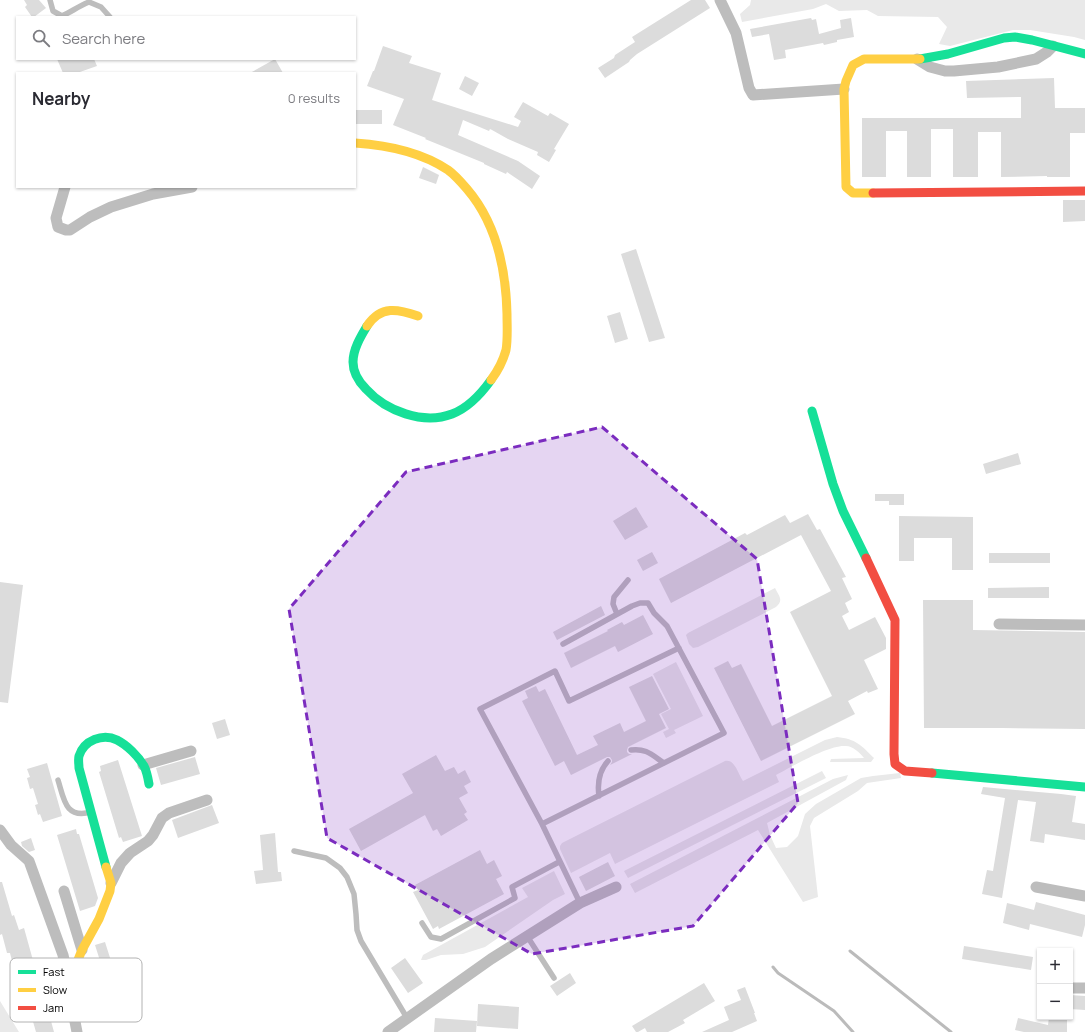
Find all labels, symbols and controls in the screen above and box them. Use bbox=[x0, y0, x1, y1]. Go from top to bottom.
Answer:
search box bbox=[16, 16, 356, 60]
icon: search bbox=[30, 27, 52, 49]
text: Search here bbox=[62, 28, 145, 49]
text: Nearby bbox=[32, 87, 90, 110]
text: 0 results bbox=[288, 89, 340, 107]
map controls bbox=[1037, 948, 1073, 1020]
button: + bbox=[1037, 948, 1073, 984]
legend bbox=[10, 958, 142, 1022]
text: Fast bbox=[43, 964, 65, 979]
text: Slow bbox=[43, 982, 68, 997]
button: − bbox=[1037, 984, 1073, 1020]
text: Jam bbox=[43, 1000, 64, 1015]

